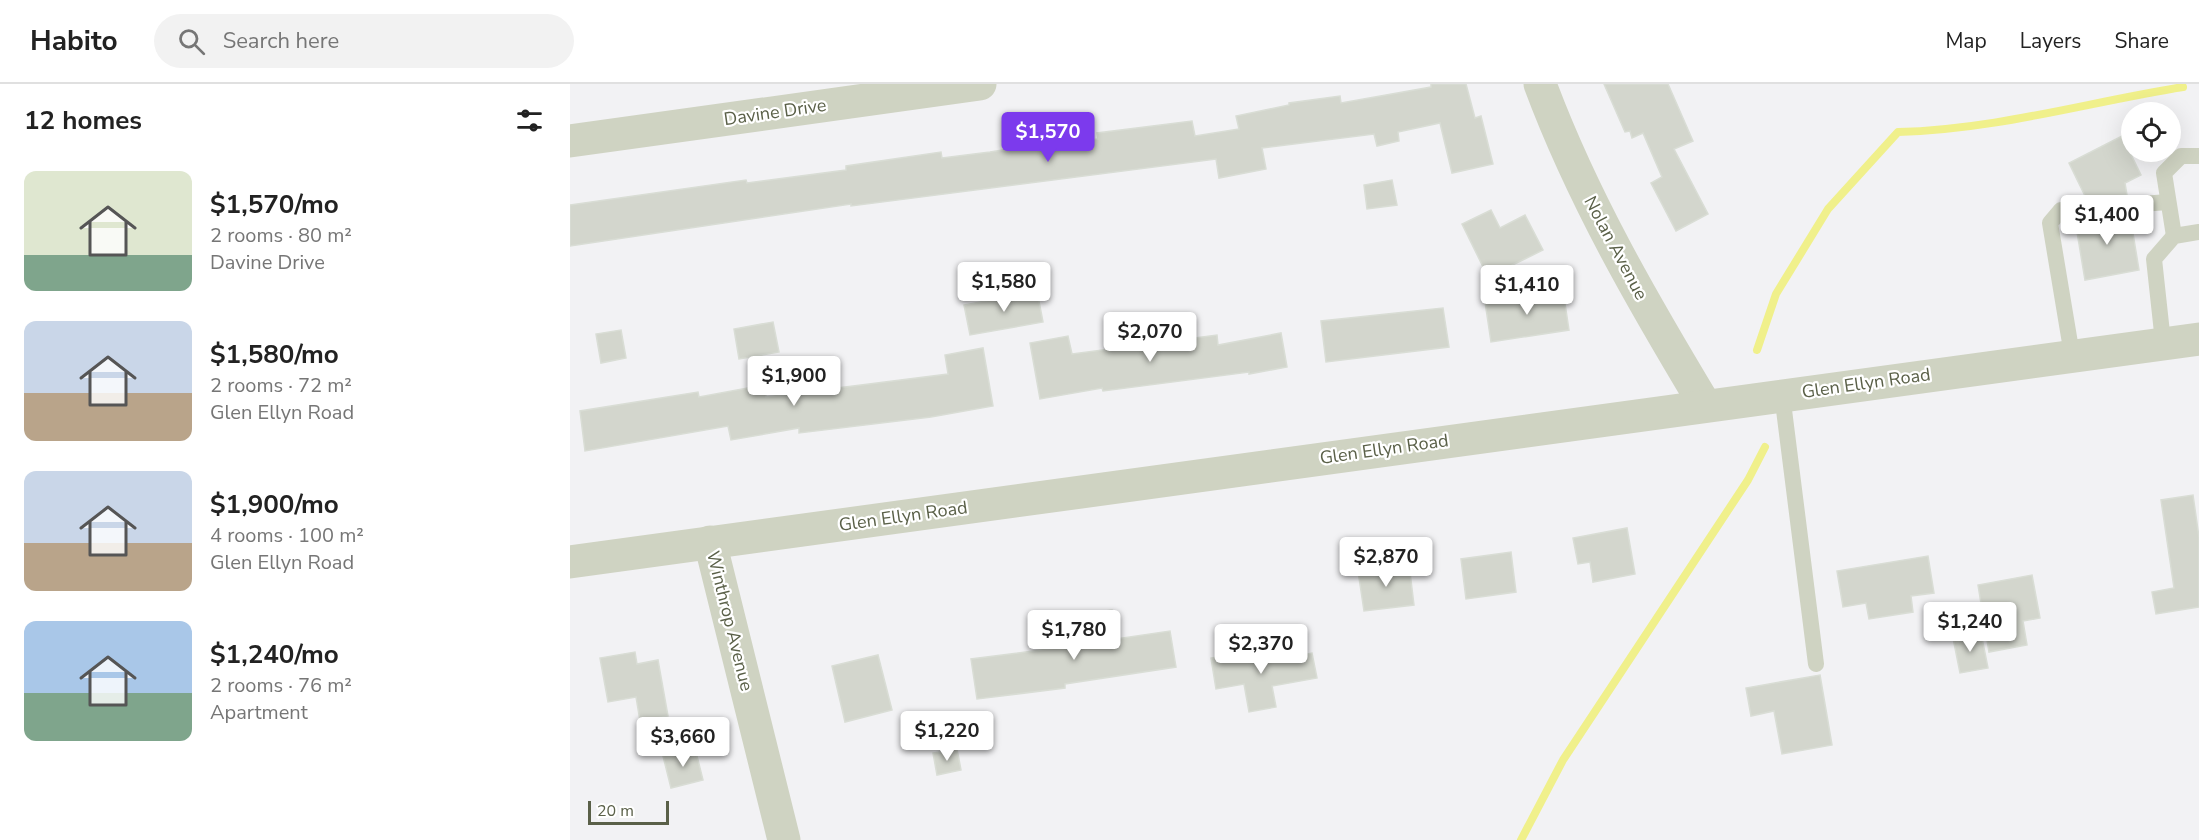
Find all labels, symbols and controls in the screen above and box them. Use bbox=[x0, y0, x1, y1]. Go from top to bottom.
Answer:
search box bbox=[154, 14, 574, 68]
text: Habito bbox=[30, 22, 118, 60]
icon: search bbox=[175, 25, 208, 58]
text: Search here bbox=[223, 26, 339, 56]
text: Map bbox=[1945, 27, 1987, 55]
text: Layers bbox=[2020, 27, 2081, 55]
text: Share bbox=[2114, 27, 2169, 55]
street label: Davine Drive bbox=[722, 93, 828, 131]
map controls bbox=[2121, 102, 2181, 162]
button: locate bbox=[2121, 102, 2181, 162]
text: 12 homes bbox=[24, 103, 142, 138]
icon: filters bbox=[513, 104, 546, 137]
pin: $1,570 bbox=[999, 112, 1097, 163]
text: $1,570 bbox=[1016, 118, 1080, 145]
text: $1,570/mo bbox=[210, 187, 339, 222]
street label: Nolan Avenue bbox=[1579, 192, 1653, 304]
icon: home bbox=[72, 195, 144, 267]
pin: $1,400 bbox=[2058, 195, 2156, 246]
text: $1,400 bbox=[2075, 201, 2139, 228]
text: 2 rooms · 80 m² bbox=[210, 222, 352, 249]
text: Davine Drive bbox=[210, 249, 325, 276]
pin: $1,580 bbox=[955, 262, 1053, 313]
pin: $1,410 bbox=[1478, 265, 1576, 316]
text: $1,580 bbox=[972, 268, 1036, 295]
text: $1,410 bbox=[1495, 271, 1559, 298]
pin: $2,070 bbox=[1101, 312, 1199, 363]
text: $2,070 bbox=[1118, 318, 1182, 345]
text: $1,580/mo bbox=[210, 337, 339, 372]
icon: home bbox=[72, 345, 144, 417]
pin: $1,900 bbox=[745, 356, 843, 407]
text: $1,900 bbox=[762, 362, 826, 389]
street label: Glen Ellyn Road bbox=[1800, 362, 1932, 404]
text: 2 rooms · 72 m² bbox=[210, 372, 352, 399]
text: Glen Ellyn Road bbox=[210, 399, 354, 426]
street label: Glen Ellyn Road bbox=[1318, 428, 1450, 470]
text: $1,900/mo bbox=[210, 487, 339, 522]
icon: home bbox=[72, 495, 144, 567]
street label: Glen Ellyn Road bbox=[837, 495, 969, 537]
text: 4 rooms · 100 m² bbox=[210, 522, 364, 549]
pin: $2,870 bbox=[1337, 537, 1435, 588]
text: $2,870 bbox=[1354, 543, 1418, 570]
street label: Winthrop Avenue bbox=[701, 548, 759, 694]
text: Glen Ellyn Road bbox=[210, 549, 354, 576]
pin: $1,240 bbox=[1921, 602, 2019, 653]
text: $1,240 bbox=[1938, 608, 2002, 635]
pin: $1,780 bbox=[1025, 610, 1123, 661]
text: $1,780 bbox=[1042, 616, 1106, 643]
pin: $2,370 bbox=[1212, 624, 1310, 675]
text: $2,370 bbox=[1229, 630, 1293, 657]
text: $1,240/mo bbox=[210, 637, 339, 672]
icon: home bbox=[72, 645, 144, 717]
text: 2 rooms · 76 m² bbox=[210, 672, 352, 699]
text: Apartment bbox=[210, 699, 308, 726]
pin: $1,220 bbox=[898, 711, 996, 762]
pin: $3,660 bbox=[634, 717, 732, 768]
text: $1,220 bbox=[915, 717, 979, 744]
text: $3,660 bbox=[651, 723, 715, 750]
scale bar bbox=[588, 798, 669, 826]
text: 20 m bbox=[597, 800, 634, 822]

